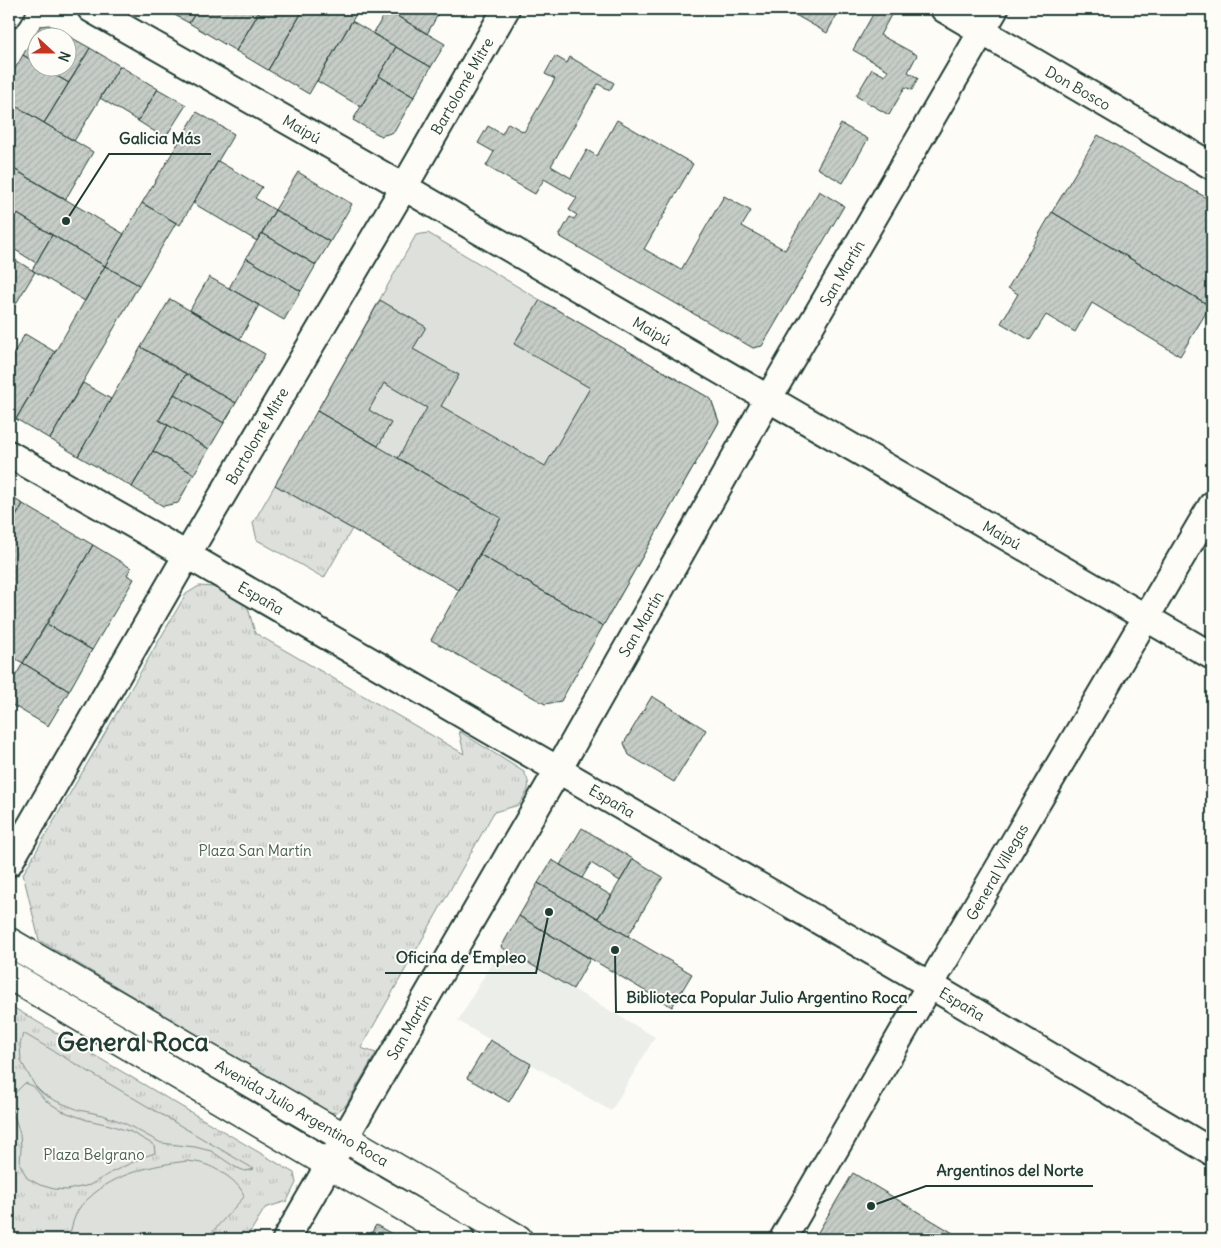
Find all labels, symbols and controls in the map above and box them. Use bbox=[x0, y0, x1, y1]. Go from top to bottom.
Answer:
north arrow bbox=[28, 28, 78, 78]
street label: Bartolomé Mitre bbox=[427, 34, 497, 138]
text: N bbox=[54, 49, 74, 64]
street label: Don Bosco bbox=[1042, 62, 1114, 114]
street label: Maipú bbox=[279, 110, 325, 148]
callout: Galicia Más bbox=[109, 123, 211, 154]
text: Galicia Más bbox=[119, 128, 201, 148]
street label: San Martín bbox=[816, 236, 869, 309]
street label: Maipú bbox=[629, 312, 675, 350]
street label: Bartolomé Mitre bbox=[222, 384, 292, 488]
street label: Maipú bbox=[979, 516, 1025, 554]
street label: España bbox=[235, 577, 288, 619]
street label: San Martín bbox=[615, 587, 668, 660]
street label: España bbox=[586, 780, 639, 822]
street label: General Villegas bbox=[962, 820, 1032, 924]
park label: Plaza San Martín bbox=[198, 841, 312, 860]
callout: Oficina de Empleo bbox=[385, 942, 536, 973]
text: Oficina de Empleo bbox=[396, 947, 526, 968]
callout: Biblioteca Popular Julio Argentino Roca bbox=[616, 981, 917, 1012]
street label: España bbox=[936, 983, 989, 1025]
text: Biblioteca Popular Julio Argentino Roca bbox=[626, 987, 908, 1008]
street label: San Martín bbox=[383, 990, 436, 1063]
district label: General Roca bbox=[57, 1026, 209, 1058]
street label: Avenida Julio Argentino Roca bbox=[212, 1056, 392, 1171]
park label: Plaza Belgrano bbox=[43, 1145, 145, 1164]
callout: Argentinos del Norte bbox=[926, 1155, 1093, 1186]
text: Argentinos del Norte bbox=[936, 1160, 1084, 1181]

